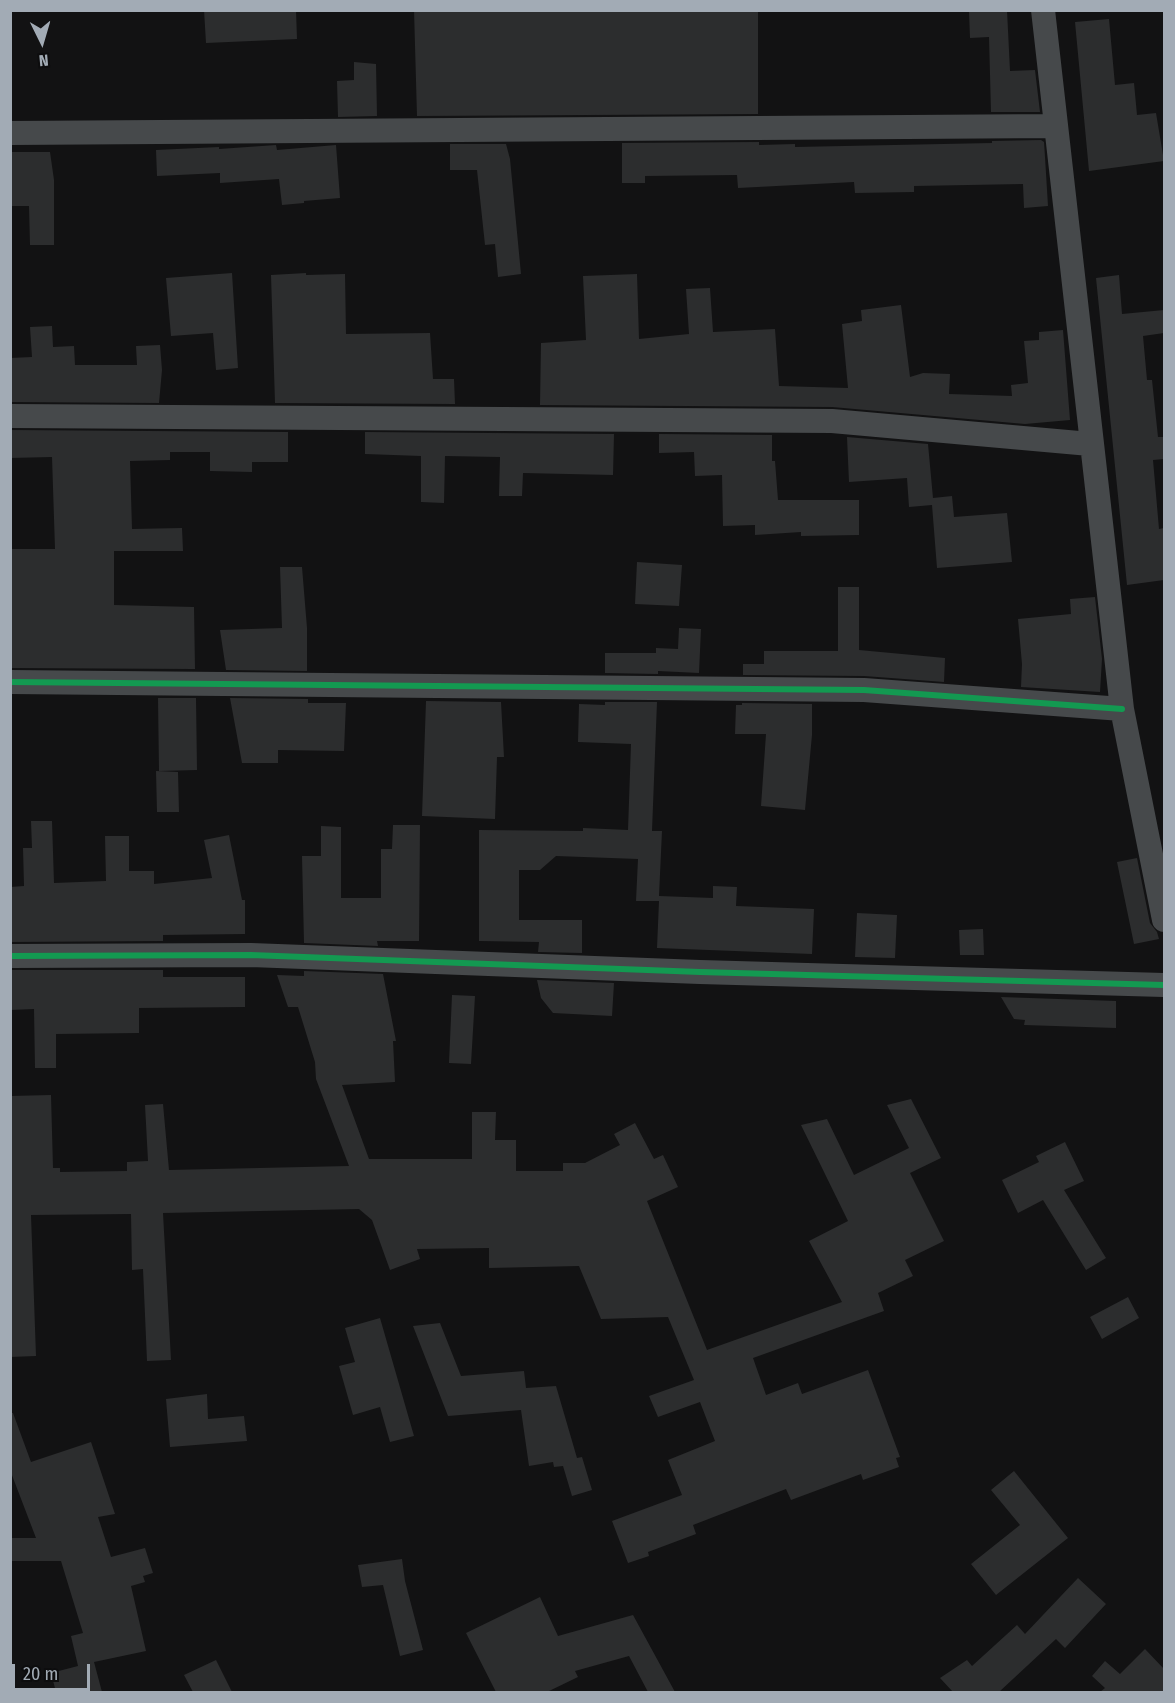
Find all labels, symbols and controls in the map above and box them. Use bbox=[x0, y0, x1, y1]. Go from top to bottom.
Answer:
north arrow bbox=[12, 12, 72, 72]
text: N bbox=[38, 51, 49, 70]
scale bar bbox=[15, 1652, 93, 1690]
text: 20 m bbox=[23, 1663, 58, 1685]

